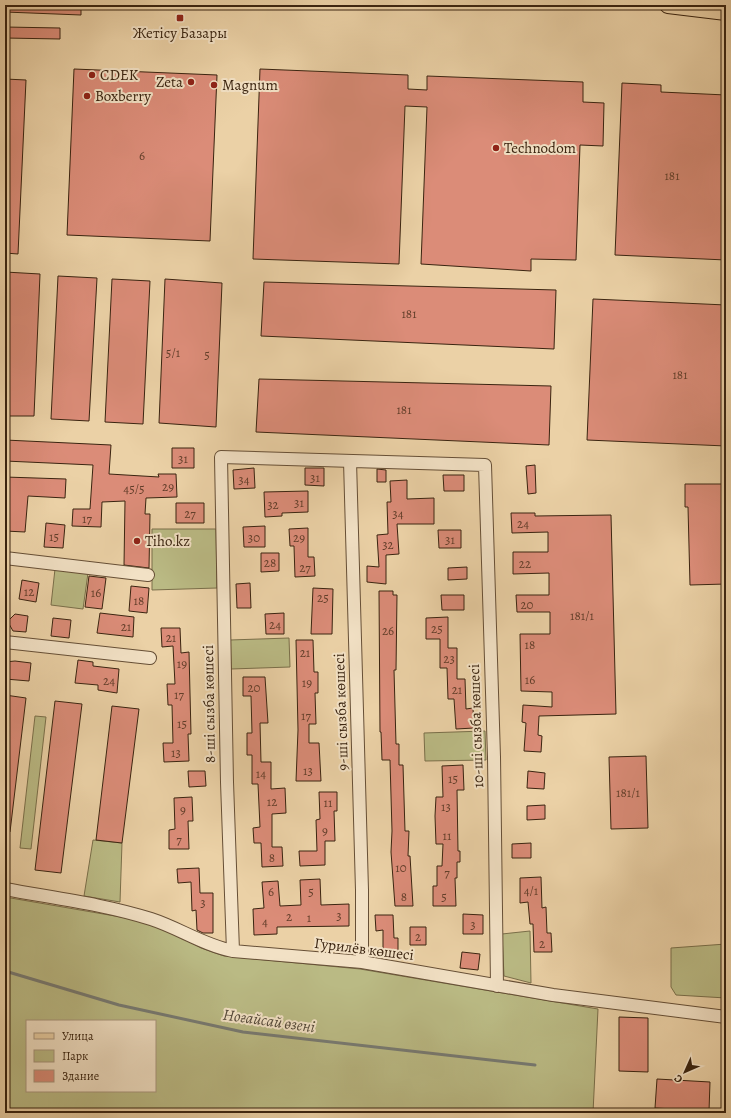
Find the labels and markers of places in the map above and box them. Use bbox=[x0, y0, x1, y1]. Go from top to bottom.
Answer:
marker: Жетісу Базары bbox=[175, 13, 185, 23]
place label: Жетісу Базары bbox=[133, 23, 227, 43]
place label: CDEK bbox=[100, 65, 139, 85]
marker: CDEK bbox=[87, 70, 97, 80]
place label: Zeta bbox=[156, 72, 183, 92]
place label: Magnum bbox=[222, 75, 278, 95]
marker: Zeta bbox=[186, 77, 196, 87]
marker: Magnum bbox=[209, 80, 219, 90]
place label: Boxberry bbox=[95, 86, 151, 106]
marker: Boxberry bbox=[82, 91, 92, 101]
place label: Technodom bbox=[504, 138, 577, 158]
marker: Technodom bbox=[491, 143, 501, 153]
place label: Tiho.kz bbox=[145, 531, 190, 551]
marker: Tiho.kz bbox=[132, 536, 142, 546]

